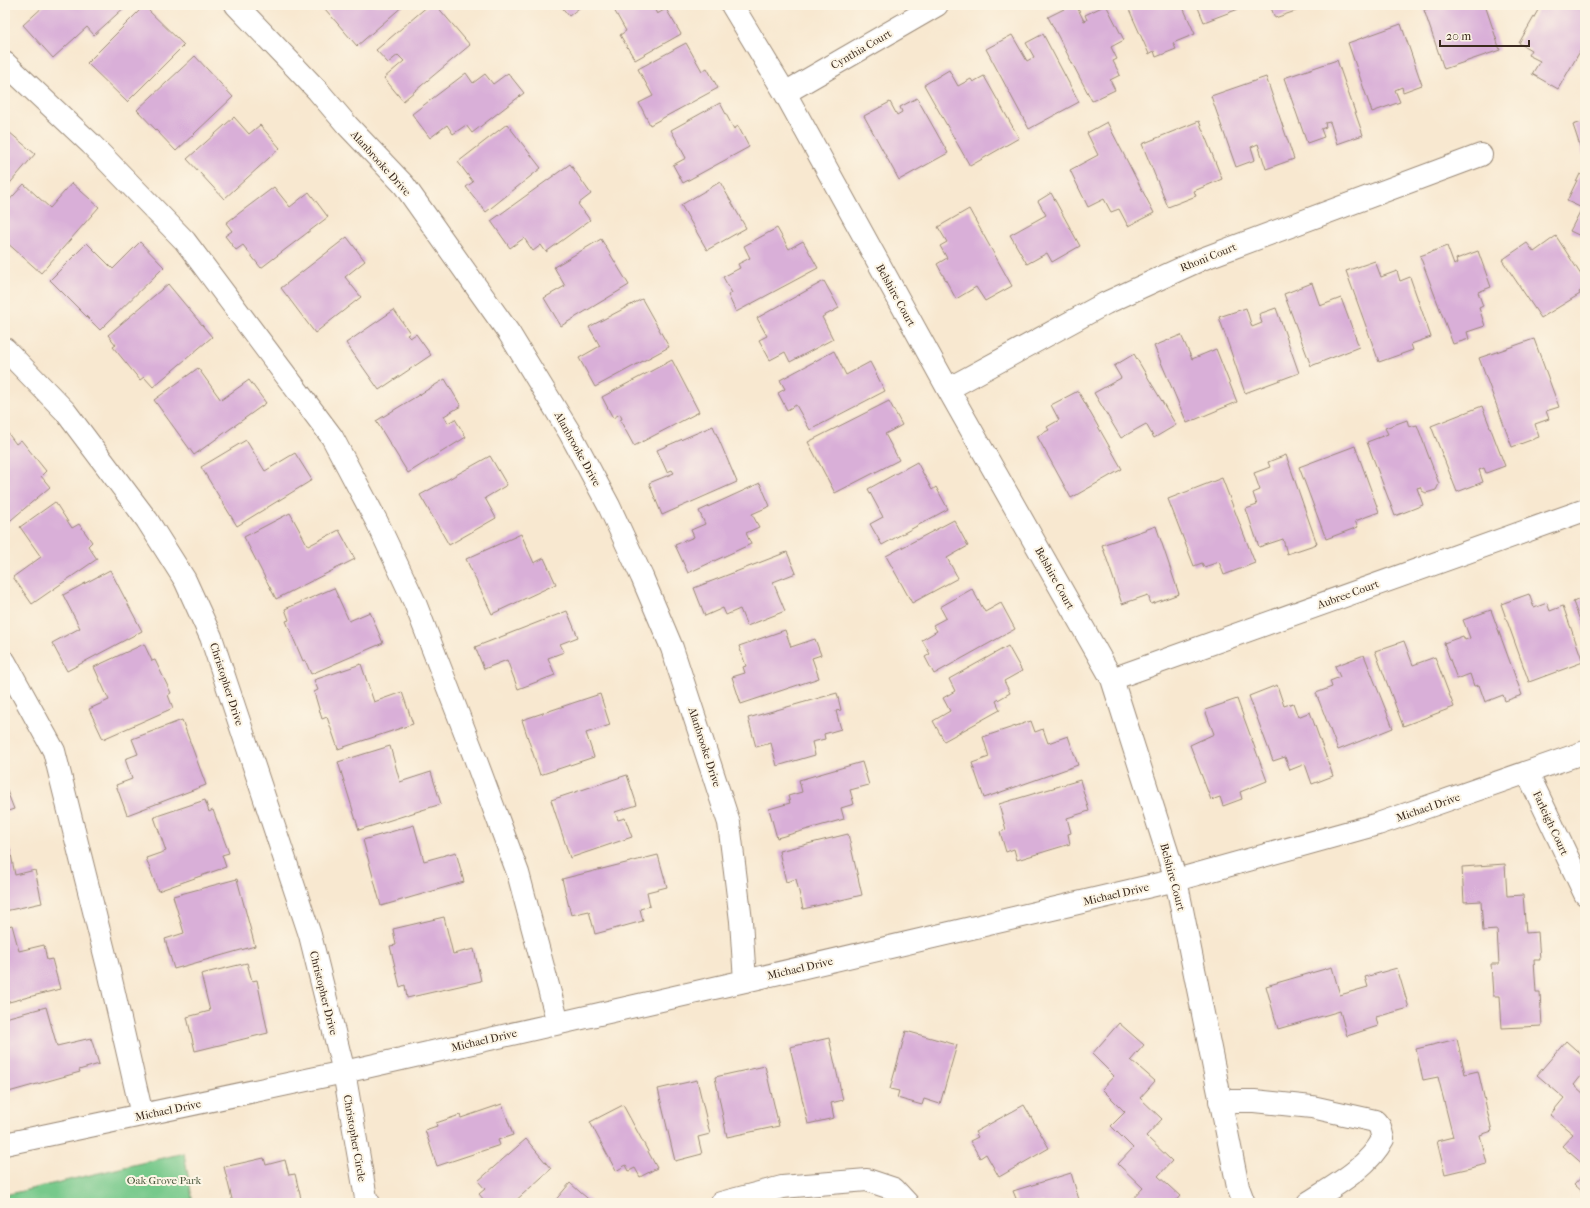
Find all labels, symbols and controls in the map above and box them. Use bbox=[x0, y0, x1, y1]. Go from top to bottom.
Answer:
scale bar bbox=[1440, 22, 1529, 48]
street label: Cynthia Court bbox=[829, 27, 894, 72]
text: 20 m bbox=[1446, 29, 1471, 43]
street label: Alanbrooke Drive bbox=[347, 127, 414, 199]
street label: Rhoni Court bbox=[1178, 240, 1238, 275]
street label: Belshire Court bbox=[873, 262, 918, 329]
street label: Alanbrooke Drive bbox=[551, 409, 604, 489]
street label: Belshire Court bbox=[1032, 545, 1077, 612]
street label: Aubree Court bbox=[1315, 577, 1381, 612]
street label: Christopher Drive bbox=[207, 641, 246, 728]
street label: Alanbrooke Drive bbox=[685, 705, 724, 789]
street label: Farleigh Court bbox=[1530, 789, 1571, 857]
street label: Michael Drive bbox=[1394, 790, 1462, 825]
street label: Belshire Court bbox=[1157, 842, 1188, 912]
street label: Michael Drive bbox=[1082, 880, 1151, 908]
street label: Christopher Drive bbox=[307, 950, 340, 1037]
street label: Michael Drive bbox=[766, 954, 835, 982]
street label: Michael Drive bbox=[450, 1026, 519, 1054]
street label: Christopher Circle bbox=[340, 1094, 369, 1183]
street label: Michael Drive bbox=[134, 1097, 203, 1124]
park label: Oak Grove Park bbox=[127, 1174, 202, 1187]

